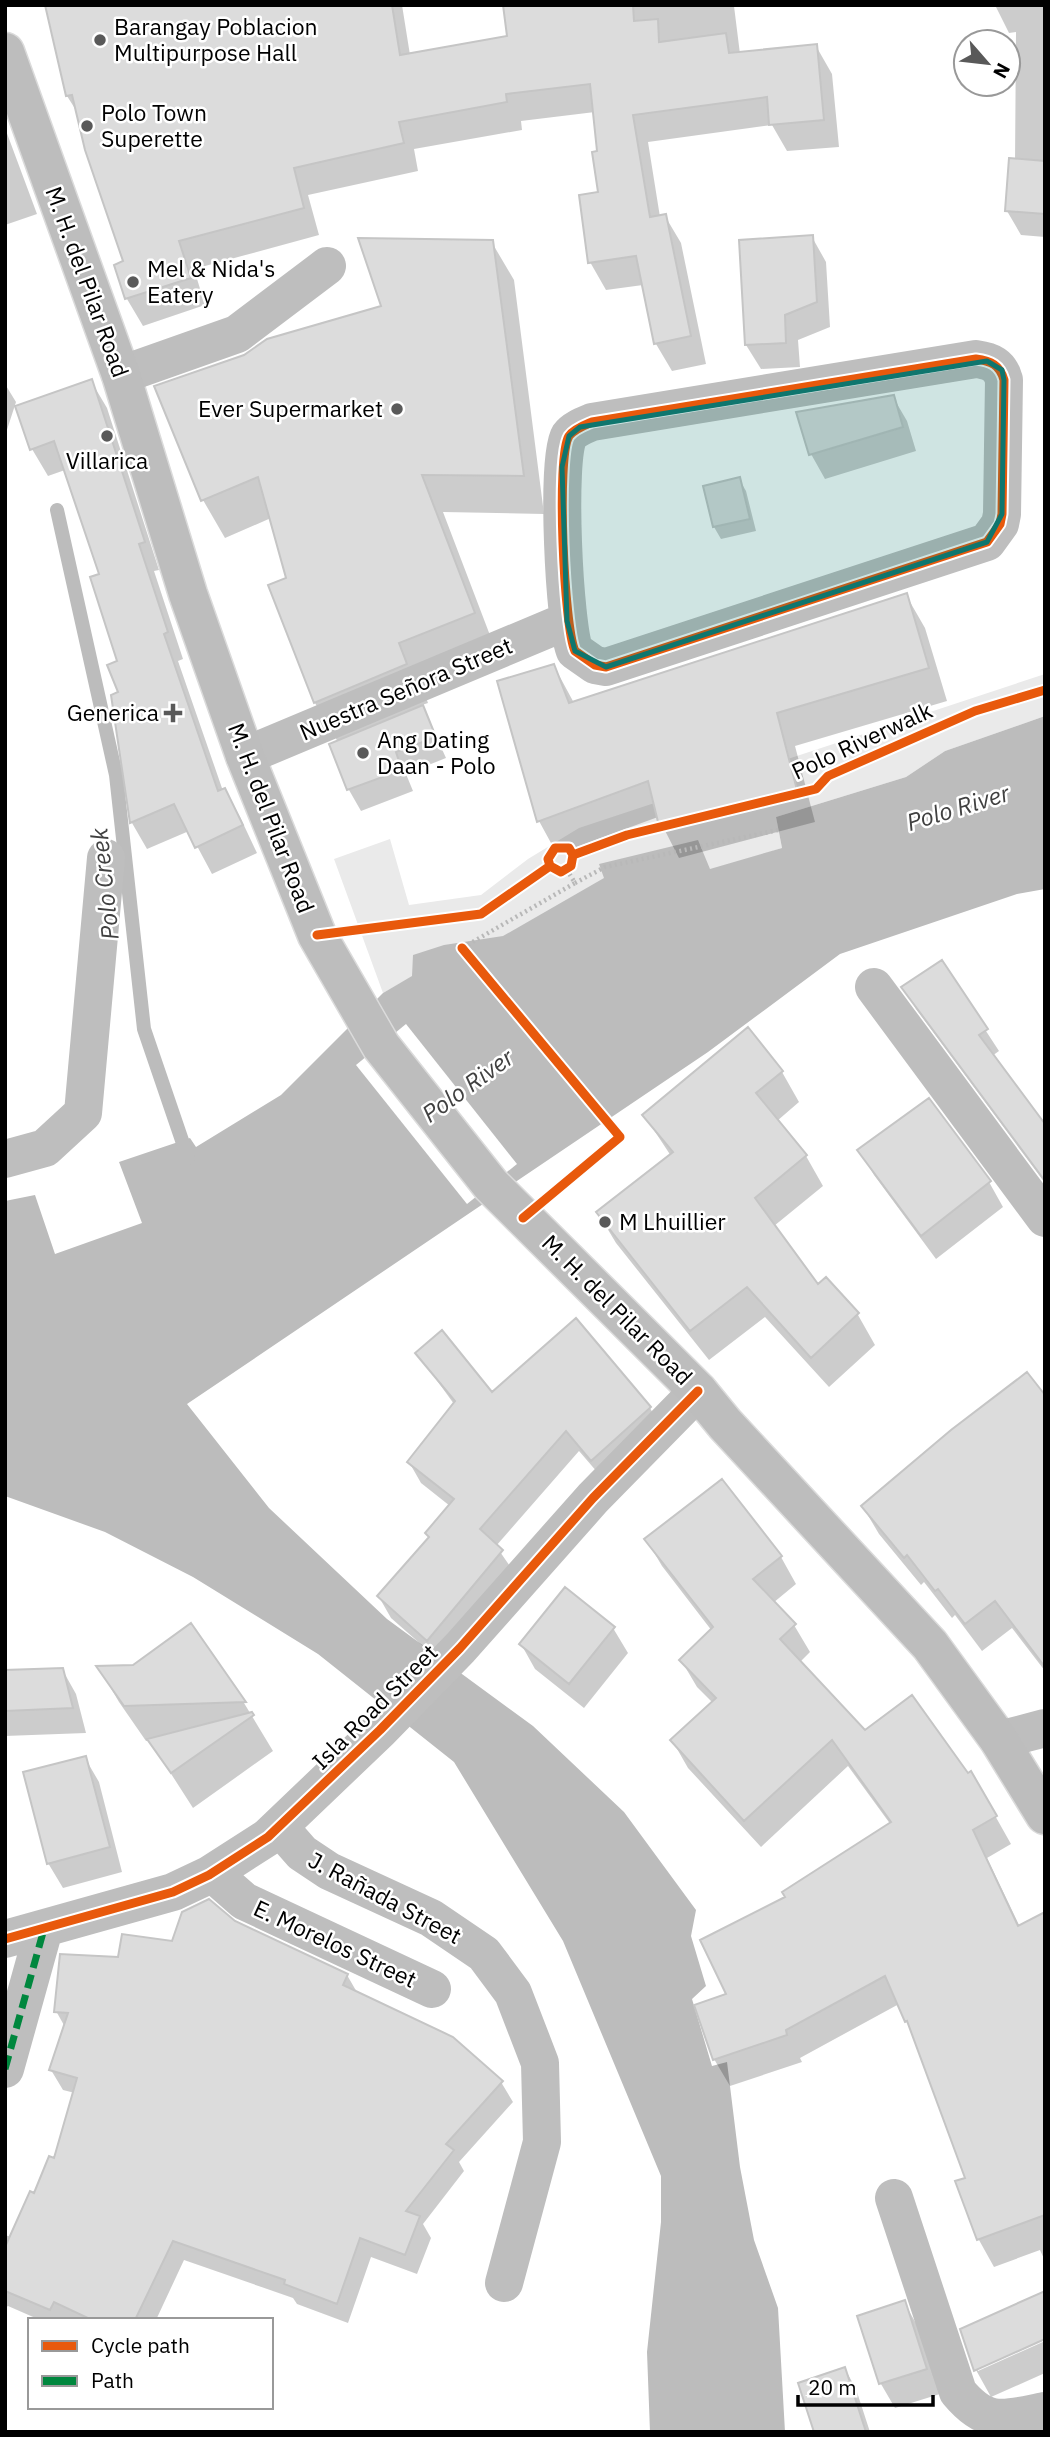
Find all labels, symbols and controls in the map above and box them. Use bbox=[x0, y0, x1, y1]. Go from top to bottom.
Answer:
place label: Barangay Poblacion Multipurpose Hall bbox=[114, 11, 318, 67]
north arrow bbox=[952, 28, 1022, 98]
marker: Barangay Poblacion Multipurpose Hall bbox=[92, 32, 108, 48]
text: N bbox=[988, 59, 1016, 83]
place label: Polo Town Superette bbox=[101, 97, 207, 153]
marker: Polo Town Superette bbox=[79, 118, 95, 134]
street label: M. H. del Pilar Road bbox=[39, 182, 136, 381]
place label: Mel & Nida's Eatery bbox=[147, 253, 275, 309]
marker: Mel & Nida's Eatery bbox=[125, 274, 141, 290]
place label: Ever Supermarket bbox=[198, 393, 383, 423]
marker: Ever Supermarket bbox=[389, 401, 405, 417]
marker: Villarica bbox=[99, 428, 115, 444]
place label: Villarica bbox=[66, 445, 148, 475]
street label: Nuestra Señora Street bbox=[295, 630, 517, 746]
street label: Polo Riverwalk bbox=[786, 694, 937, 786]
place label: Generica bbox=[67, 697, 159, 727]
marker: Generica bbox=[165, 705, 181, 721]
street label: M. H. del Pilar Road bbox=[222, 718, 322, 917]
place label: Ang Dating Daan - Polo bbox=[377, 724, 496, 780]
marker: Ang Dating Daan - Polo bbox=[355, 745, 371, 761]
water label: Polo River bbox=[902, 776, 1014, 838]
water label: Polo Creek bbox=[82, 826, 126, 942]
water label: Polo River bbox=[415, 1040, 521, 1129]
place label: M Lhuillier bbox=[619, 1206, 726, 1236]
marker: M Lhuillier bbox=[597, 1214, 613, 1230]
street label: M. H. del Pilar Road bbox=[536, 1228, 699, 1391]
street label: Isla Road Street bbox=[305, 1637, 444, 1776]
street label: J. Rañada Street bbox=[304, 1844, 467, 1950]
street label: E. Morelos Street bbox=[249, 1892, 422, 1994]
legend bbox=[28, 2318, 273, 2409]
text: Cycle path bbox=[91, 2331, 190, 2359]
scale bar bbox=[798, 2364, 933, 2408]
text: Path bbox=[91, 2366, 134, 2394]
text: 20 m bbox=[808, 2373, 857, 2401]

